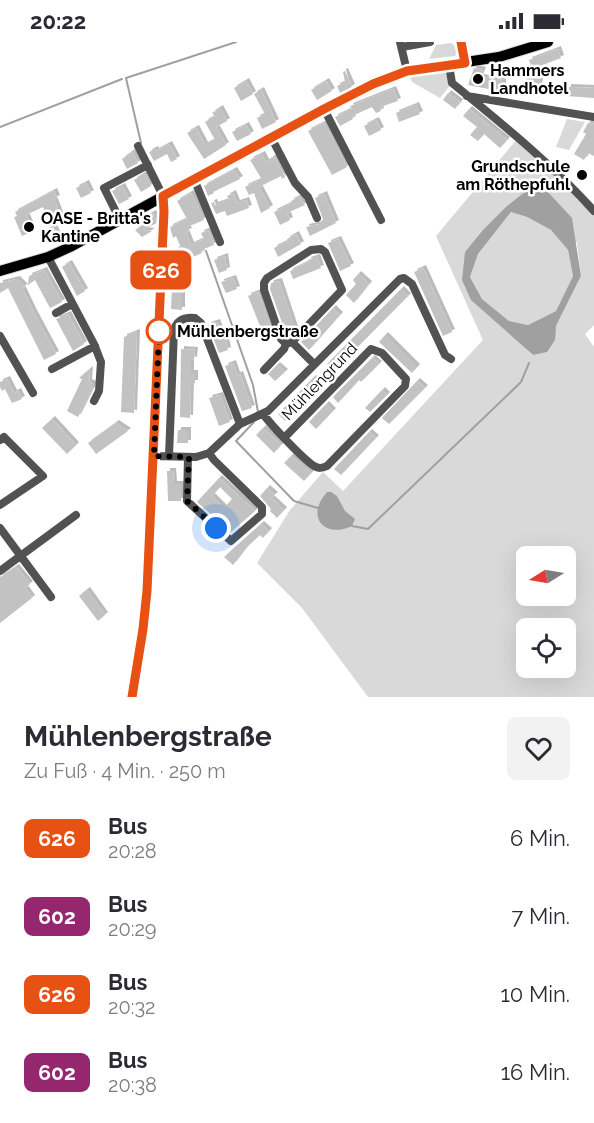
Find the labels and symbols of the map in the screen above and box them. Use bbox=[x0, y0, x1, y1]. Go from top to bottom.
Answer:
place label: Hammers Landhotel bbox=[490, 61, 569, 98]
marker: Hammers Landhotel bbox=[471, 72, 485, 86]
place label: Grundschule am Röthepfuhl bbox=[456, 157, 571, 194]
marker: Grundschule am Röthepfuhl bbox=[575, 168, 589, 182]
place label: OASE - Britta's Kantine bbox=[41, 209, 151, 246]
marker: OASE - Britta's Kantine bbox=[22, 220, 36, 234]
line badge: 626 bbox=[126, 250, 195, 290]
marker: Mühlenbergstraße bbox=[146, 318, 172, 344]
place label: Mühlenbergstraße bbox=[177, 322, 319, 341]
street label: Mühlengrund bbox=[278, 339, 361, 424]
your location bbox=[201, 513, 231, 543]
north arrow bbox=[516, 546, 576, 606]

